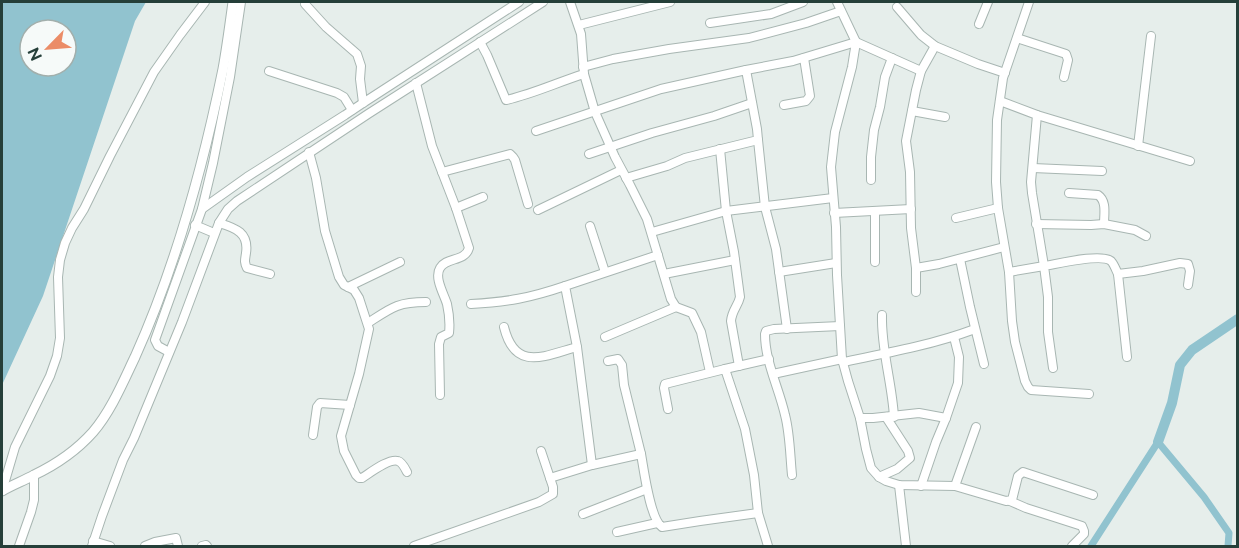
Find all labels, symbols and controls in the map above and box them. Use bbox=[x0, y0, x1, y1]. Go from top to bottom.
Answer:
north arrow bbox=[18, 18, 78, 78]
text: N bbox=[24, 45, 46, 64]

